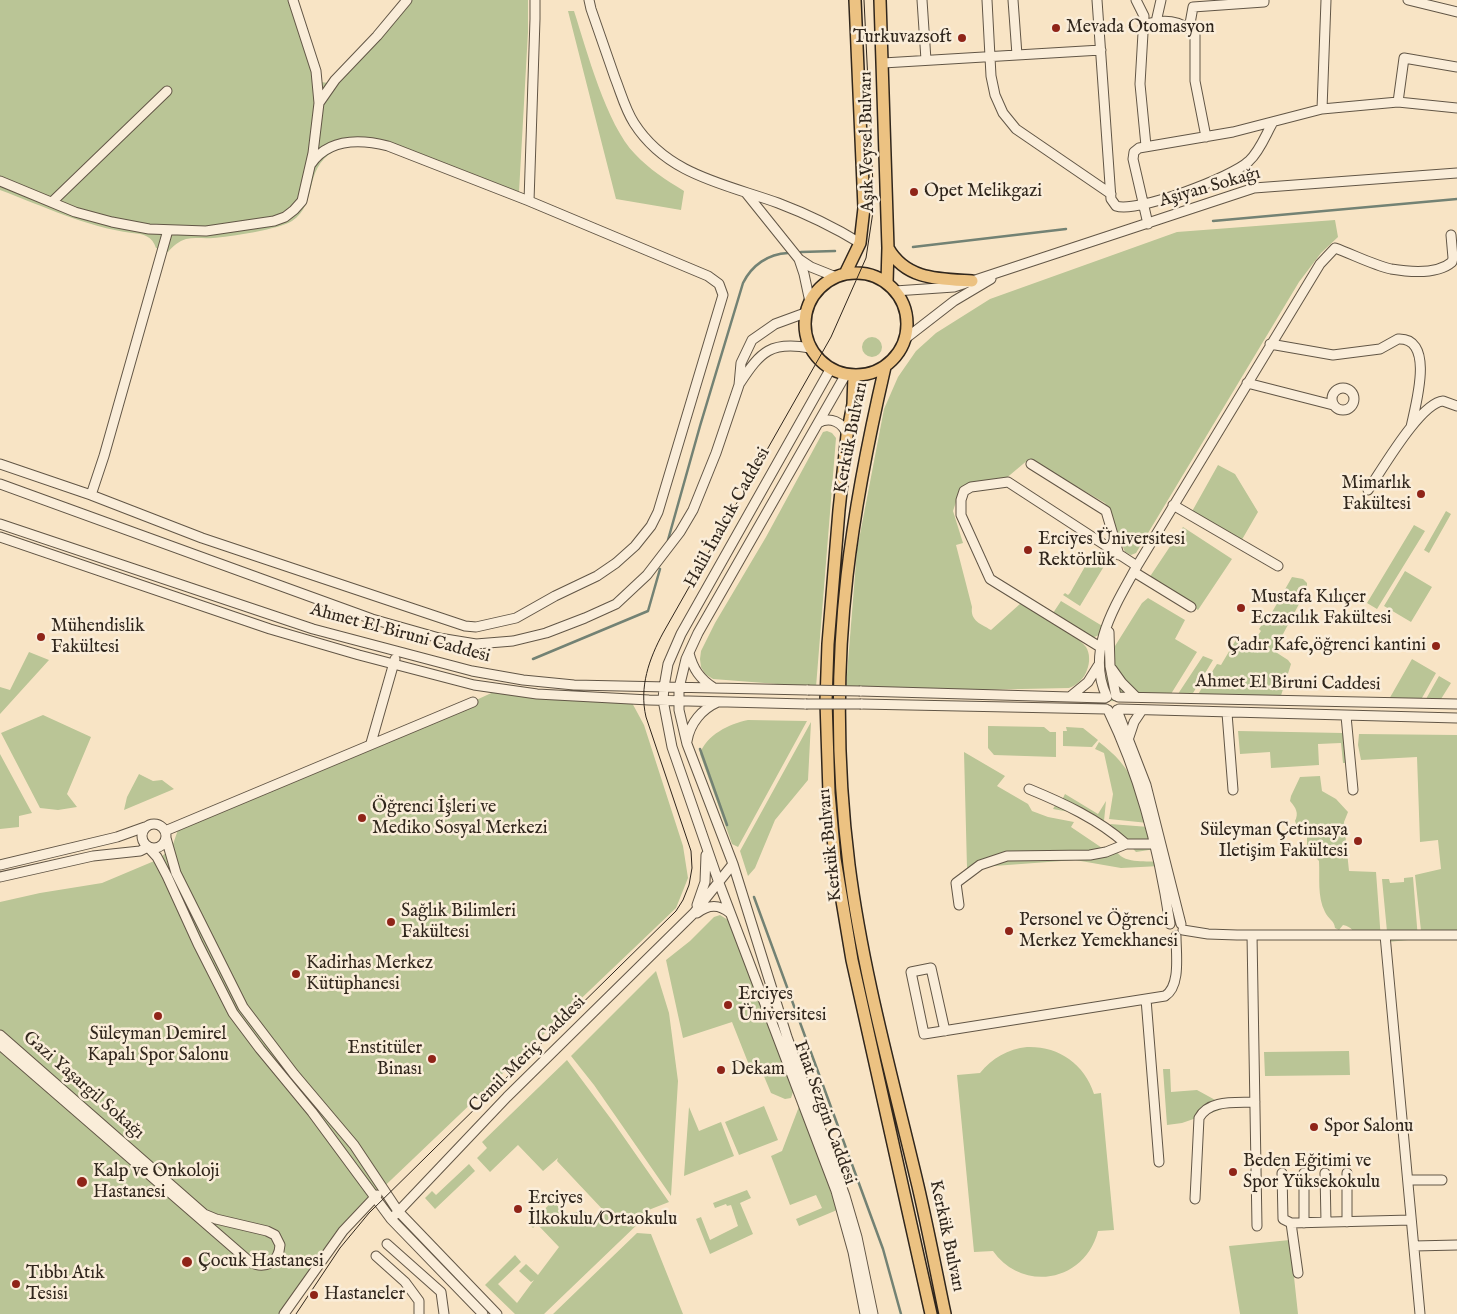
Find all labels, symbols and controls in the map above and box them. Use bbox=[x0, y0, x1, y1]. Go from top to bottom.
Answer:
place label: Mevada Otomasyon bbox=[1066, 17, 1215, 39]
marker: Mevada Otomasyon bbox=[1050, 22, 1062, 34]
place label: Turkuvazsoft bbox=[853, 27, 952, 49]
marker: Turkuvazsoft bbox=[956, 32, 968, 44]
street label: Aşık Veysel Bulvarı bbox=[856, 71, 880, 213]
street label: Aşiyan Sokağı bbox=[1157, 163, 1263, 213]
place label: Opet Melikgazi bbox=[924, 181, 1042, 203]
marker: Opet Melikgazi bbox=[908, 186, 920, 198]
street label: Kerkük Bulvarı bbox=[831, 380, 873, 496]
street label: Halil İnalcık Caddesi bbox=[680, 444, 776, 592]
place label: Mimarlık Fakültesi bbox=[1342, 473, 1411, 516]
marker: Mimarlık Fakültesi bbox=[1415, 488, 1427, 500]
place label: Erciyes Üniversitesi Rektörlük bbox=[1038, 529, 1185, 572]
marker: Erciyes Üniversitesi Rektörlük bbox=[1022, 544, 1034, 556]
place label: Mustafa Kılıçer Eczacılık Fakültesi bbox=[1251, 587, 1392, 630]
street label: Ahmet El Biruni Caddesi bbox=[308, 600, 492, 668]
marker: Mustafa Kılıçer Eczacılık Fakültesi bbox=[1235, 602, 1247, 614]
place label: Mühendislik Fakültesi bbox=[51, 616, 145, 659]
marker: Mühendislik Fakültesi bbox=[35, 631, 47, 643]
place label: Çadır Kafe,öğrenci kantini bbox=[1227, 635, 1426, 657]
marker: Çadır Kafe,öğrenci kantini bbox=[1430, 640, 1442, 652]
street label: Ahmet El Biruni Caddesi bbox=[1195, 672, 1381, 696]
street label: Kerkük Bulvarı bbox=[814, 787, 848, 903]
place label: Öğrenci İşleri ve Mediko Sosyal Merkezi bbox=[372, 797, 548, 840]
marker: Öğrenci İşleri ve Mediko Sosyal Merkezi bbox=[356, 812, 368, 824]
place label: Süleyman Çetinsaya Iletişim Fakültesi bbox=[1200, 820, 1348, 862]
marker: Süleyman Çetinsaya Iletişim Fakültesi bbox=[1352, 835, 1364, 847]
place label: Sağlık Bilimleri Fakültesi bbox=[401, 901, 516, 944]
place label: Personel ve Öğrenci Merkez Yemekhanesi bbox=[1019, 910, 1178, 952]
marker: Sağlık Bilimleri Fakültesi bbox=[385, 916, 397, 928]
marker: Personel ve Öğrenci Merkez Yemekhanesi bbox=[1003, 925, 1015, 937]
place label: Kadirhas Merkez Kütüphanesi bbox=[306, 953, 433, 996]
marker: Kadirhas Merkez Kütüphanesi bbox=[290, 968, 302, 980]
place label: Erciyes Üniversitesi bbox=[738, 984, 827, 1026]
street label: Cemil Meriç Caddesi bbox=[465, 992, 591, 1118]
marker: Erciyes Üniversitesi bbox=[722, 999, 734, 1011]
marker: Süleyman Demirel Kapalı Spor Salonu bbox=[152, 1010, 164, 1022]
place label: Süleyman Demirel Kapalı Spor Salonu bbox=[87, 1024, 229, 1066]
street label: Gazi Yaşargil Sokağı bbox=[18, 1027, 148, 1145]
place label: Enstitüler Binası bbox=[347, 1038, 422, 1080]
street label: Fuat Sezgin Caddesi bbox=[788, 1038, 860, 1188]
marker: Enstitüler Binası bbox=[426, 1053, 438, 1065]
place label: Dekam bbox=[731, 1059, 785, 1081]
marker: Dekam bbox=[715, 1064, 727, 1076]
place label: Spor Salonu bbox=[1324, 1116, 1413, 1138]
marker: Spor Salonu bbox=[1308, 1121, 1320, 1133]
place label: Beden Eğitimi ve Spor Yüksekokulu bbox=[1243, 1151, 1380, 1194]
place label: Kalp ve Onkoloji Hastanesi bbox=[93, 1161, 220, 1204]
marker: Beden Eğitimi ve Spor Yüksekokulu bbox=[1227, 1166, 1239, 1178]
marker: Kalp ve Onkoloji Hastanesi bbox=[75, 1175, 89, 1189]
street label: Kerkük Bulvarı bbox=[924, 1178, 968, 1294]
place label: Erciyes İlkokulu/Ortaokulu bbox=[528, 1188, 677, 1230]
marker: Erciyes İlkokulu/Ortaokulu bbox=[512, 1203, 524, 1215]
place label: Çocuk Hastanesi bbox=[198, 1251, 324, 1273]
marker: Çocuk Hastanesi bbox=[180, 1255, 194, 1269]
place label: Tıbbı Atık Tesisi bbox=[26, 1263, 105, 1306]
marker: Tıbbı Atık Tesisi bbox=[10, 1278, 22, 1290]
place label: Hastaneler bbox=[324, 1284, 405, 1306]
marker: Hastaneler bbox=[308, 1289, 320, 1301]

